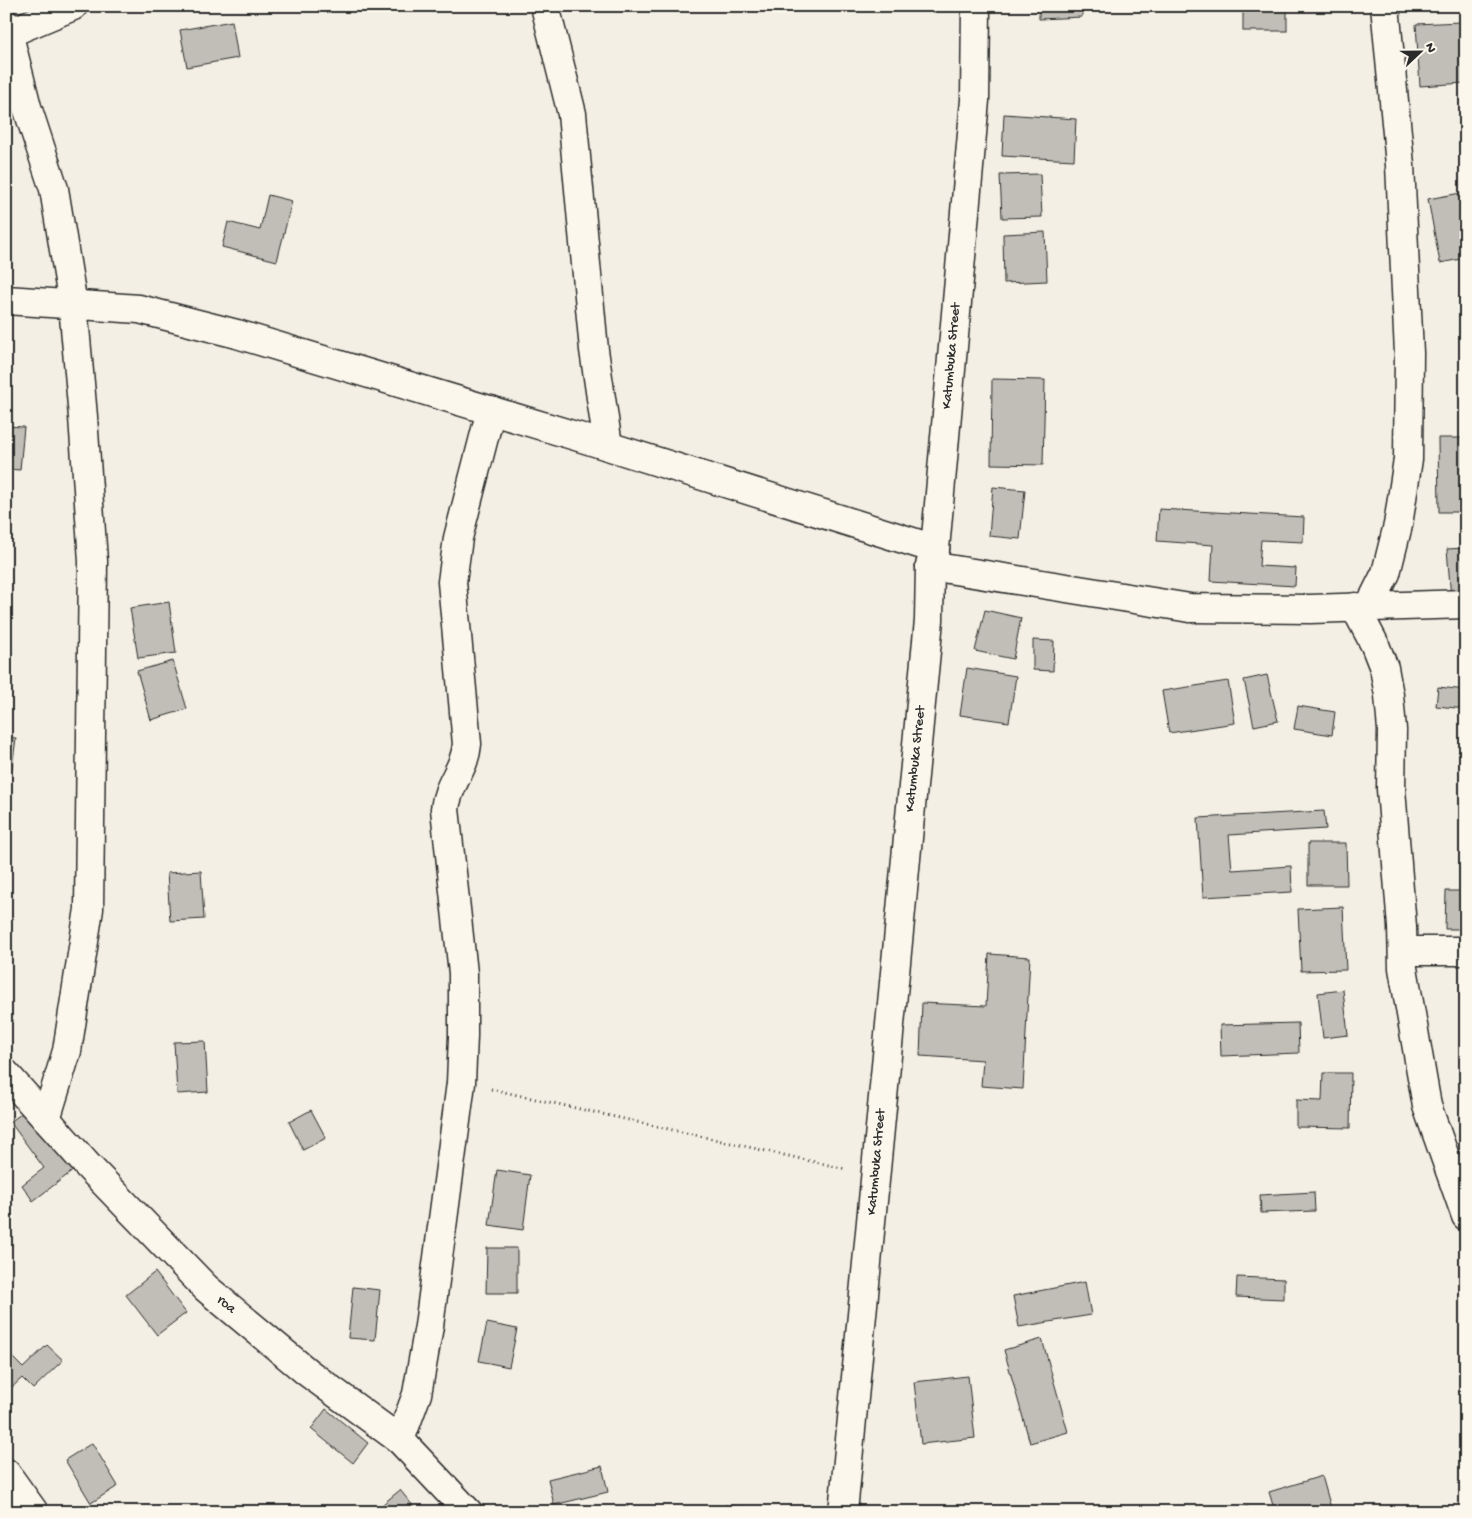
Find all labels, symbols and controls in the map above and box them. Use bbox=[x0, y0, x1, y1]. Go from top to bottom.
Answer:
north arrow bbox=[1394, 28, 1444, 78]
text: N bbox=[1420, 41, 1439, 55]
street label: Katumbuka Street bbox=[939, 301, 965, 410]
street label: Katumbuka Street bbox=[902, 704, 930, 813]
street label: Katumbuka Street bbox=[864, 1107, 890, 1216]
street label: roa bbox=[213, 1292, 240, 1319]

